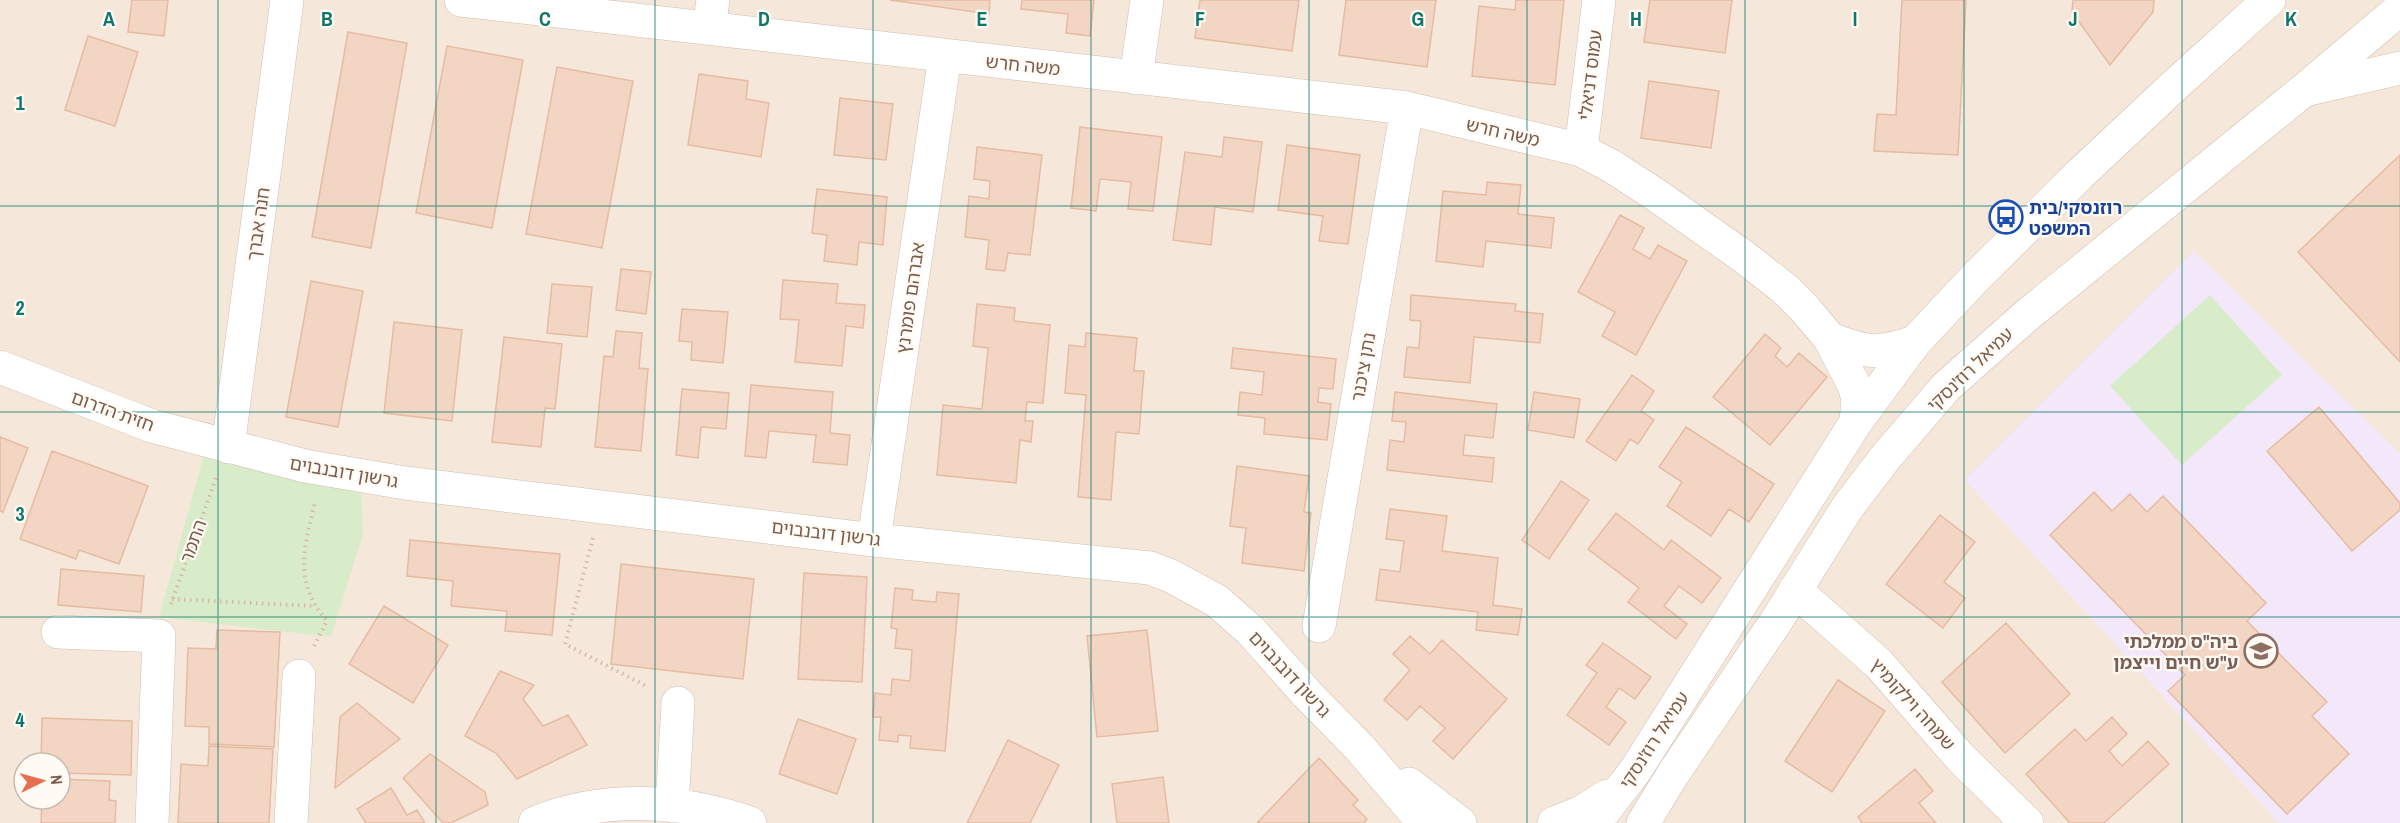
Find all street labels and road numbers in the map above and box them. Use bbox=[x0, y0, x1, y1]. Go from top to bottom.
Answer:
street label: עמוס דניאלי bbox=[1572, 28, 1608, 122]
street label: משה חרש bbox=[984, 49, 1062, 81]
street label: משה חרש bbox=[1464, 111, 1542, 153]
street label: חנה אברך bbox=[240, 185, 276, 263]
street label: אברהם פומרנץ bbox=[890, 241, 930, 355]
street label: עמיאל רוז'נסקי bbox=[1921, 321, 2019, 417]
street label: נתן ציכנר bbox=[1345, 331, 1381, 403]
street label: חזית הדרום bbox=[68, 384, 158, 438]
street label: גרשון דובנבוים bbox=[288, 450, 400, 494]
street label: גרשון דובנבוים bbox=[770, 514, 882, 552]
street label: התמר bbox=[174, 516, 212, 566]
street label: גרשון דובנבוים bbox=[1243, 625, 1337, 723]
street label: שמחה וילקומיץ bbox=[1865, 653, 1961, 755]
street label: עמיאל רוז'נסקי bbox=[1613, 687, 1695, 793]

